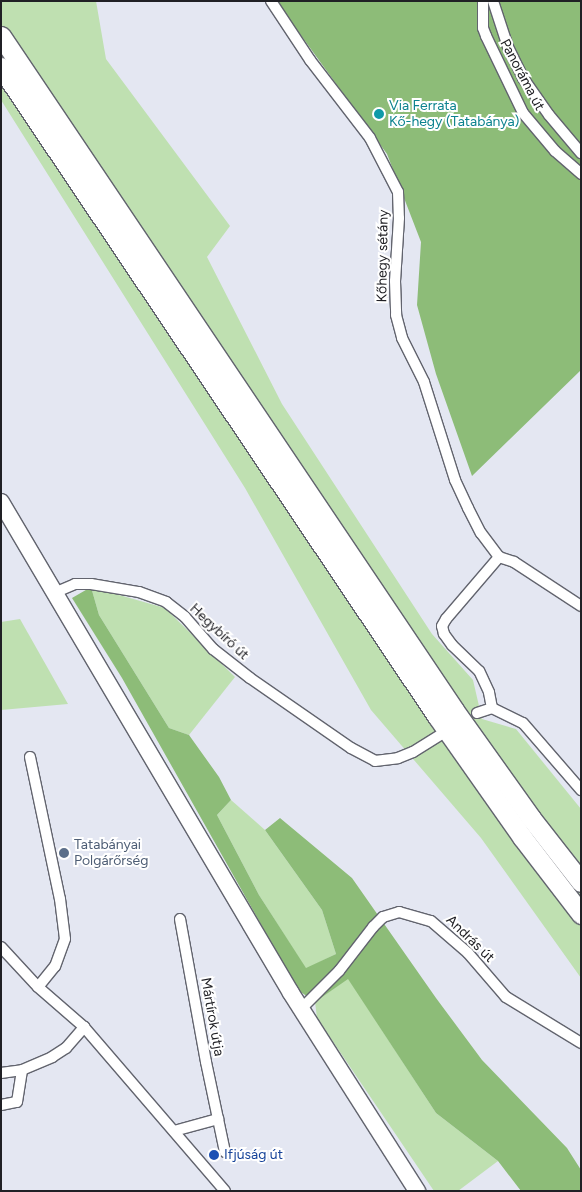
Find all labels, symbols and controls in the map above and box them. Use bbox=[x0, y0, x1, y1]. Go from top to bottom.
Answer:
street label: Panoráma út bbox=[496, 36, 548, 114]
place label: Via Ferrata Kő-hegy (Tatabánya) bbox=[389, 98, 520, 130]
marker: Via Ferrata Kő-hegy (Tatabánya) bbox=[373, 108, 385, 120]
street label: Kőhegy sétány bbox=[374, 210, 392, 302]
street label: Hegybíró út bbox=[186, 600, 252, 664]
place label: Tatabányai Polgárőrség bbox=[74, 837, 148, 870]
marker: Tatabányai Polgárőrség bbox=[58, 847, 70, 859]
street label: András út bbox=[442, 912, 498, 966]
street label: Mártírok útja bbox=[197, 976, 227, 1058]
place label: Ifjúság út bbox=[224, 1147, 283, 1163]
marker: Ifjúság út bbox=[208, 1149, 220, 1161]

